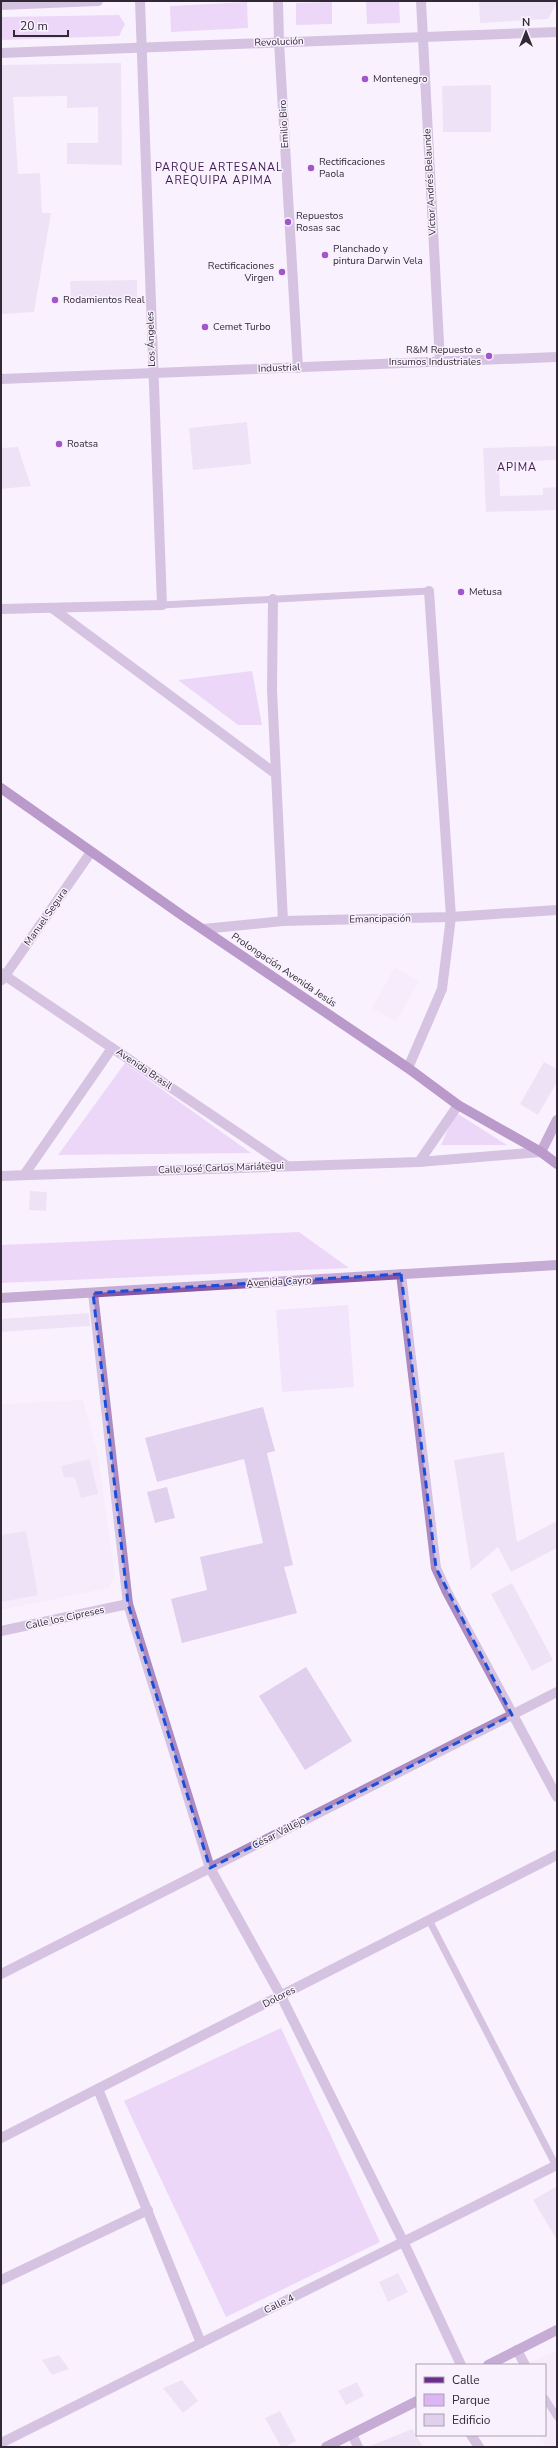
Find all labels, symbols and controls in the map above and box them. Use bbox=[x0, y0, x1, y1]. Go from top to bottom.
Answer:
scale bar bbox=[14, 12, 68, 38]
north arrow bbox=[506, 12, 546, 52]
text: N bbox=[522, 15, 530, 30]
text: 20 m bbox=[20, 18, 48, 34]
street label: Revolución bbox=[254, 34, 304, 50]
place label: Montenegro bbox=[373, 72, 428, 86]
marker: Montenegro bbox=[360, 74, 370, 84]
street label: Emilio Biro bbox=[276, 99, 292, 148]
street label: Víctor Andrés Belaunde bbox=[420, 128, 440, 237]
place label: Rectificaciones Paola bbox=[319, 155, 385, 181]
district label: PARQUE ARTESANAL AREQUIPA APIMA bbox=[155, 160, 283, 188]
marker: Rectificaciones Paola bbox=[306, 163, 316, 173]
place label: Repuestos Rosas sac bbox=[296, 209, 343, 235]
marker: Repuestos Rosas sac bbox=[283, 217, 293, 227]
place label: Planchado y pintura Darwin Vela bbox=[333, 242, 423, 268]
marker: Planchado y pintura Darwin Vela bbox=[320, 250, 330, 260]
place label: Rectificaciones Virgen bbox=[208, 259, 274, 285]
marker: Rectificaciones Virgen bbox=[277, 267, 287, 277]
place label: Rodamientos Real bbox=[63, 293, 145, 307]
marker: Rodamientos Real bbox=[50, 295, 60, 305]
street label: Los Ángeles bbox=[143, 311, 159, 367]
place label: Cemet Turbo bbox=[213, 320, 271, 334]
marker: Cemet Turbo bbox=[200, 322, 210, 332]
place label: R&M Repuesto e Insumos Industriales bbox=[389, 343, 481, 369]
marker: R&M Repuesto e Insumos Industriales bbox=[484, 351, 494, 361]
street label: Industrial bbox=[258, 360, 300, 376]
place label: Roatsa bbox=[67, 437, 98, 451]
marker: Roatsa bbox=[54, 439, 64, 449]
district label: APIMA bbox=[497, 460, 537, 475]
place label: Metusa bbox=[469, 585, 502, 599]
marker: Metusa bbox=[456, 587, 466, 597]
street label: Manuel Segura bbox=[21, 885, 71, 949]
street label: Emancipación bbox=[349, 911, 411, 927]
street label: Prolongación Avenida Jesús bbox=[229, 929, 340, 1011]
street label: Avenida Brasil bbox=[113, 1045, 175, 1093]
street label: Calle José Carlos Mariátegui bbox=[158, 1159, 284, 1177]
street label: Avenida Cayro bbox=[246, 1273, 312, 1291]
street label: Calle los Cipreses bbox=[24, 1603, 106, 1633]
street label: César Vallejo bbox=[250, 1813, 309, 1853]
street label: Dolores bbox=[260, 1983, 298, 2011]
street label: Calle 4 bbox=[262, 2291, 296, 2317]
legend bbox=[416, 2364, 546, 2436]
text: Calle bbox=[452, 2372, 480, 2388]
text: Parque bbox=[452, 2392, 490, 2408]
text: Edificio bbox=[452, 2412, 491, 2428]

